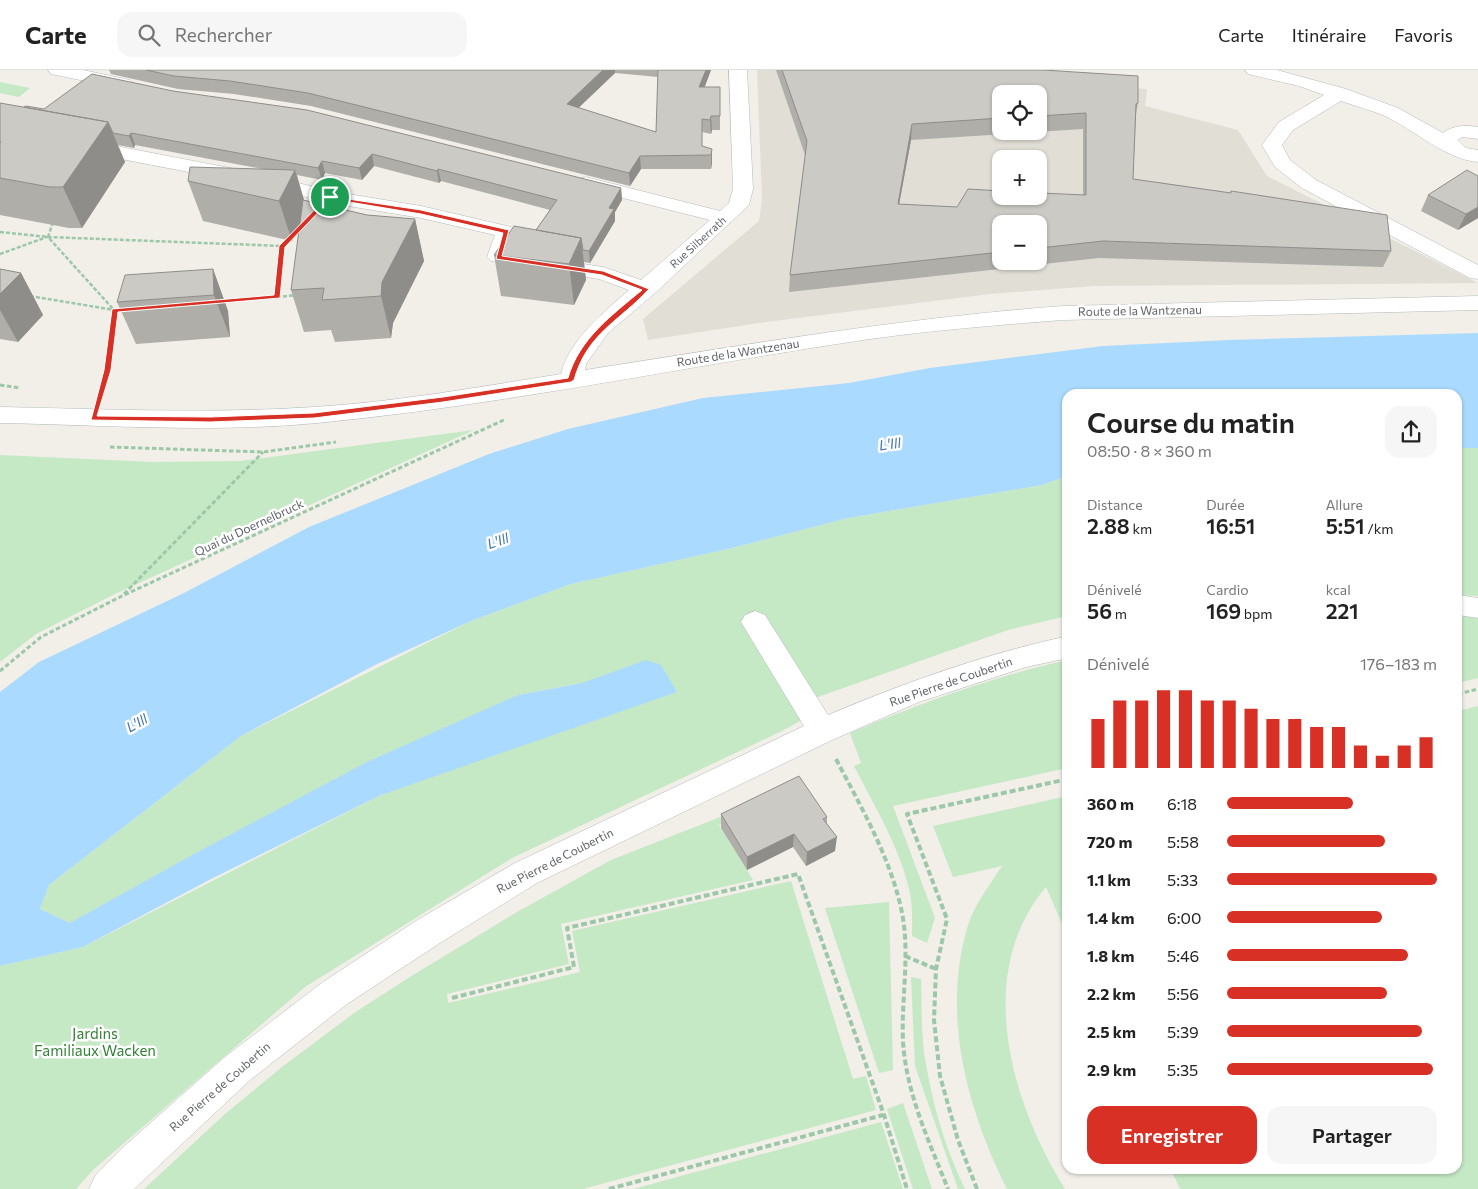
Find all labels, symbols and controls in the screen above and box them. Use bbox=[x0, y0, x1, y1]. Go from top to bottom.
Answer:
search box bbox=[117, 12, 467, 57]
text: Carte bbox=[25, 20, 87, 49]
icon: search bbox=[135, 21, 163, 49]
text: Rechercher bbox=[175, 23, 272, 46]
text: Carte bbox=[1218, 24, 1264, 46]
text: Itinéraire bbox=[1292, 24, 1366, 46]
text: Favoris bbox=[1394, 24, 1453, 46]
map controls bbox=[992, 85, 1047, 270]
button: locate bbox=[992, 85, 1047, 140]
button: + bbox=[992, 150, 1047, 205]
pin bbox=[309, 176, 351, 218]
icon: arrive bbox=[316, 183, 344, 211]
street label: Rue Silberrath bbox=[667, 213, 728, 270]
button: − bbox=[992, 215, 1047, 270]
street label: Route de la Wantzenau bbox=[1078, 302, 1202, 318]
street label: Route de la Wantzenau bbox=[676, 335, 800, 369]
text: Course du matin bbox=[1087, 405, 1295, 439]
button: share bbox=[1385, 406, 1437, 458]
water label: L'Ill bbox=[878, 434, 902, 453]
text: 08:50 · 8 × 360 m bbox=[1087, 441, 1212, 460]
street label: Quai du Doernelbruck bbox=[192, 495, 306, 558]
text: Distance bbox=[1087, 496, 1143, 513]
text: Durée bbox=[1206, 496, 1245, 513]
text: Allure bbox=[1326, 496, 1363, 513]
text: 2.88 bbox=[1087, 513, 1130, 538]
text: 16:51 bbox=[1206, 513, 1255, 538]
text: 5:51 bbox=[1326, 513, 1365, 538]
text: km bbox=[1130, 520, 1152, 537]
text: /km bbox=[1365, 520, 1393, 537]
water label: L'Ill bbox=[485, 529, 511, 552]
text: Dénivelé bbox=[1087, 581, 1142, 598]
text: Cardio bbox=[1206, 581, 1249, 598]
text: kcal bbox=[1326, 581, 1351, 598]
text: 56 bbox=[1087, 598, 1112, 623]
text: 169 bbox=[1206, 598, 1241, 623]
text: 221 bbox=[1326, 598, 1359, 623]
text: m bbox=[1112, 605, 1127, 622]
text: bpm bbox=[1241, 605, 1273, 622]
street label: Rue Pierre de Coubertin bbox=[887, 653, 1014, 709]
text: Dénivelé bbox=[1087, 654, 1149, 673]
text: 176–183 m bbox=[1360, 654, 1437, 673]
water label: L'Ill bbox=[123, 710, 151, 735]
text: 360 m bbox=[1087, 794, 1134, 813]
text: 6:18 bbox=[1167, 794, 1197, 813]
street label: Rue Pierre de Coubertin bbox=[494, 825, 615, 896]
text: 720 m bbox=[1087, 832, 1132, 851]
text: 5:58 bbox=[1167, 832, 1199, 851]
text: 1.1 km bbox=[1087, 870, 1131, 889]
text: 5:33 bbox=[1167, 870, 1198, 889]
text: 1.4 km bbox=[1087, 908, 1134, 927]
text: 6:00 bbox=[1167, 908, 1201, 927]
text: 1.8 km bbox=[1087, 946, 1134, 965]
text: 5:46 bbox=[1167, 946, 1199, 965]
text: 2.2 km bbox=[1087, 984, 1136, 1003]
text: 5:56 bbox=[1167, 984, 1199, 1003]
text: 2.5 km bbox=[1087, 1022, 1136, 1041]
text: 5:39 bbox=[1167, 1022, 1199, 1041]
park label: Jardins Familiaux Wacken bbox=[34, 1024, 156, 1059]
street label: Rue Pierre de Coubertin bbox=[166, 1039, 273, 1134]
text: 2.9 km bbox=[1087, 1060, 1136, 1079]
text: 5:35 bbox=[1167, 1060, 1198, 1079]
button: Enregistrer bbox=[1087, 1106, 1257, 1164]
button: Partager bbox=[1267, 1106, 1437, 1164]

